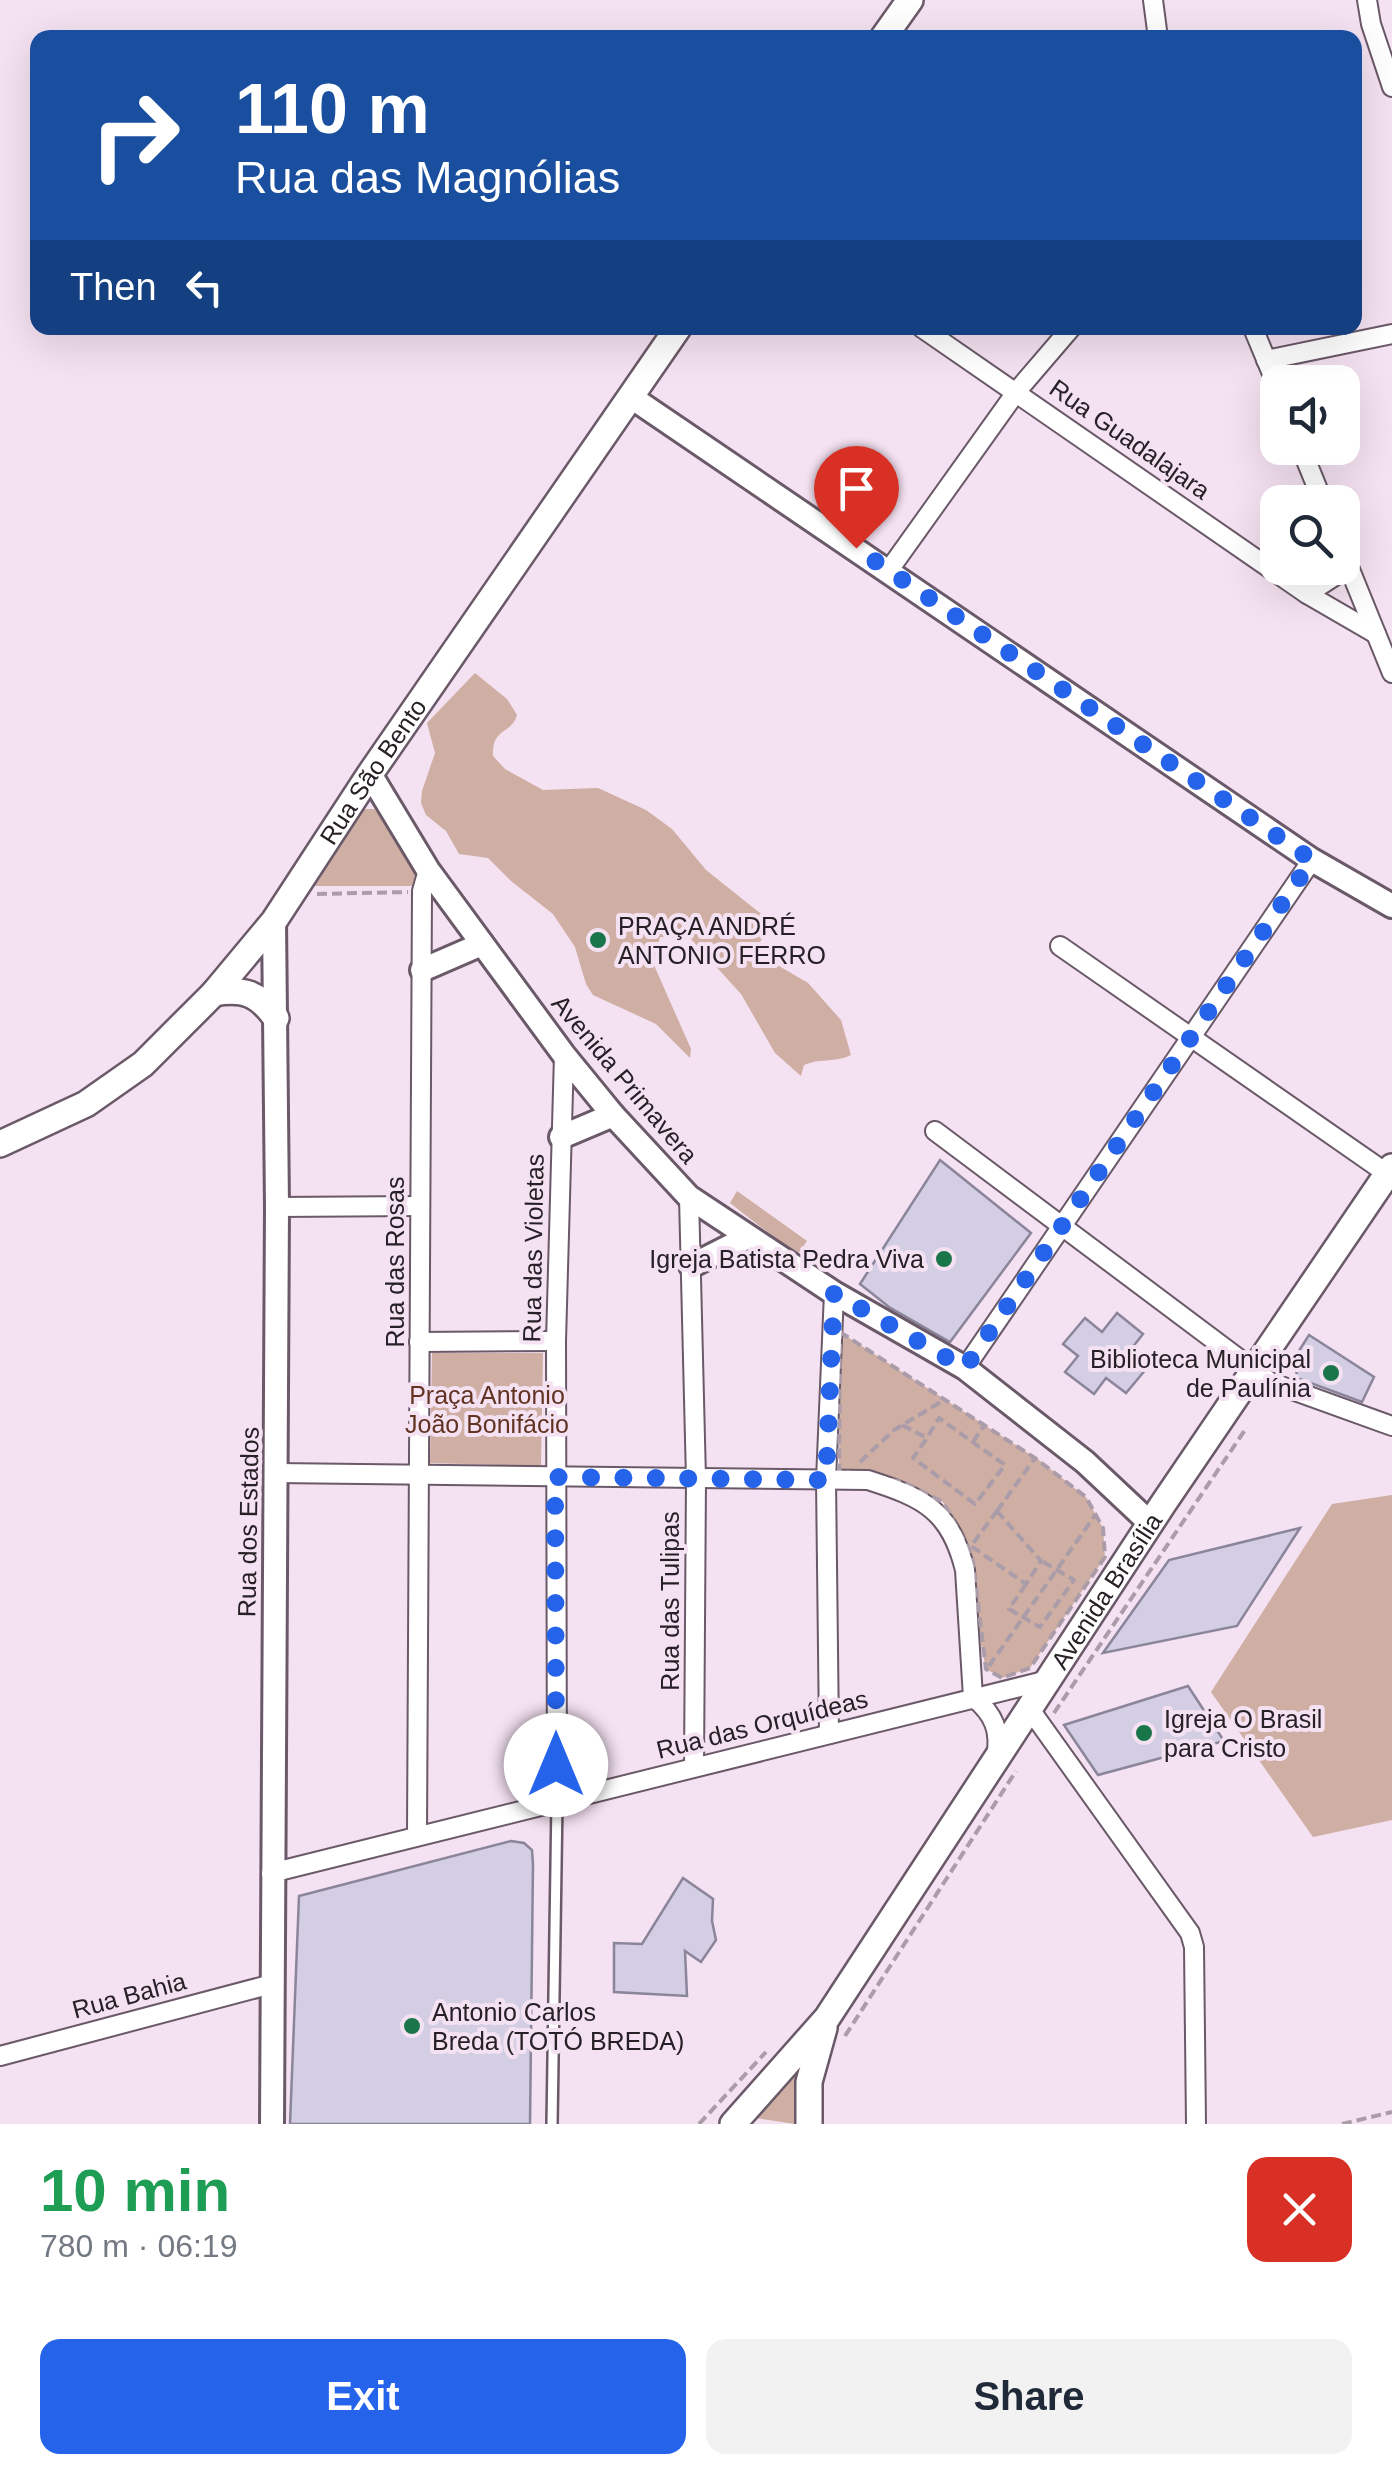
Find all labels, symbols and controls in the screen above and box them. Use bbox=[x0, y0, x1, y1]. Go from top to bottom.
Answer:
icon: right bbox=[70, 70, 200, 200]
text: 110 m bbox=[235, 70, 430, 148]
text: Rua das Magnólias bbox=[235, 152, 620, 203]
icon: left bbox=[177, 260, 232, 315]
text: Then bbox=[70, 266, 157, 308]
map controls bbox=[1260, 365, 1360, 585]
button: sound bbox=[1260, 365, 1360, 465]
street label: Rua Guadalajara bbox=[1045, 373, 1216, 505]
pin bbox=[814, 446, 899, 549]
icon: arrive bbox=[829, 461, 884, 516]
button: search bbox=[1260, 485, 1360, 585]
street label: Rua São Bento bbox=[314, 693, 432, 849]
place label: PRAÇA ANDRÉ ANTONIO FERRO bbox=[618, 912, 826, 969]
marker: PRAÇA ANDRÉ ANTONIO FERRO bbox=[587, 929, 609, 951]
street label: Avenida Primavera bbox=[547, 989, 704, 1169]
street label: Rua das Violetas bbox=[517, 1153, 549, 1343]
street label: Rua das Rosas bbox=[381, 1177, 409, 1347]
place label: Igreja Batista Pedra Viva bbox=[649, 1245, 924, 1273]
marker: Igreja Batista Pedra Viva bbox=[933, 1248, 955, 1270]
place label: Biblioteca Municipal de Paulínia bbox=[1090, 1345, 1311, 1402]
marker: Biblioteca Municipal de Paulínia bbox=[1320, 1362, 1342, 1384]
park label: Praça Antonio João Bonifácio bbox=[405, 1381, 569, 1438]
street label: Rua dos Estados bbox=[232, 1427, 264, 1617]
street label: Avenida Brasília bbox=[1045, 1508, 1167, 1674]
street label: Rua das Tulipas bbox=[656, 1511, 684, 1691]
street label: Rua das Orquídeas bbox=[653, 1684, 871, 1764]
place label: Igreja O Brasil para Cristo bbox=[1164, 1705, 1322, 1762]
position arrow bbox=[504, 1713, 608, 1817]
marker: Igreja O Brasil para Cristo bbox=[1133, 1722, 1155, 1744]
street label: Rua Bahia bbox=[69, 1966, 189, 2024]
place label: Antonio Carlos Breda (TOTÓ BREDA) bbox=[432, 1998, 684, 2055]
marker: Antonio Carlos Breda (TOTÓ BREDA) bbox=[401, 2015, 423, 2037]
text: 10 min bbox=[40, 2157, 230, 2224]
button: close bbox=[1247, 2157, 1352, 2262]
text: 780 m · 06:19 bbox=[40, 2228, 237, 2264]
button: Exit bbox=[40, 2339, 686, 2454]
button: Share bbox=[706, 2339, 1352, 2454]

